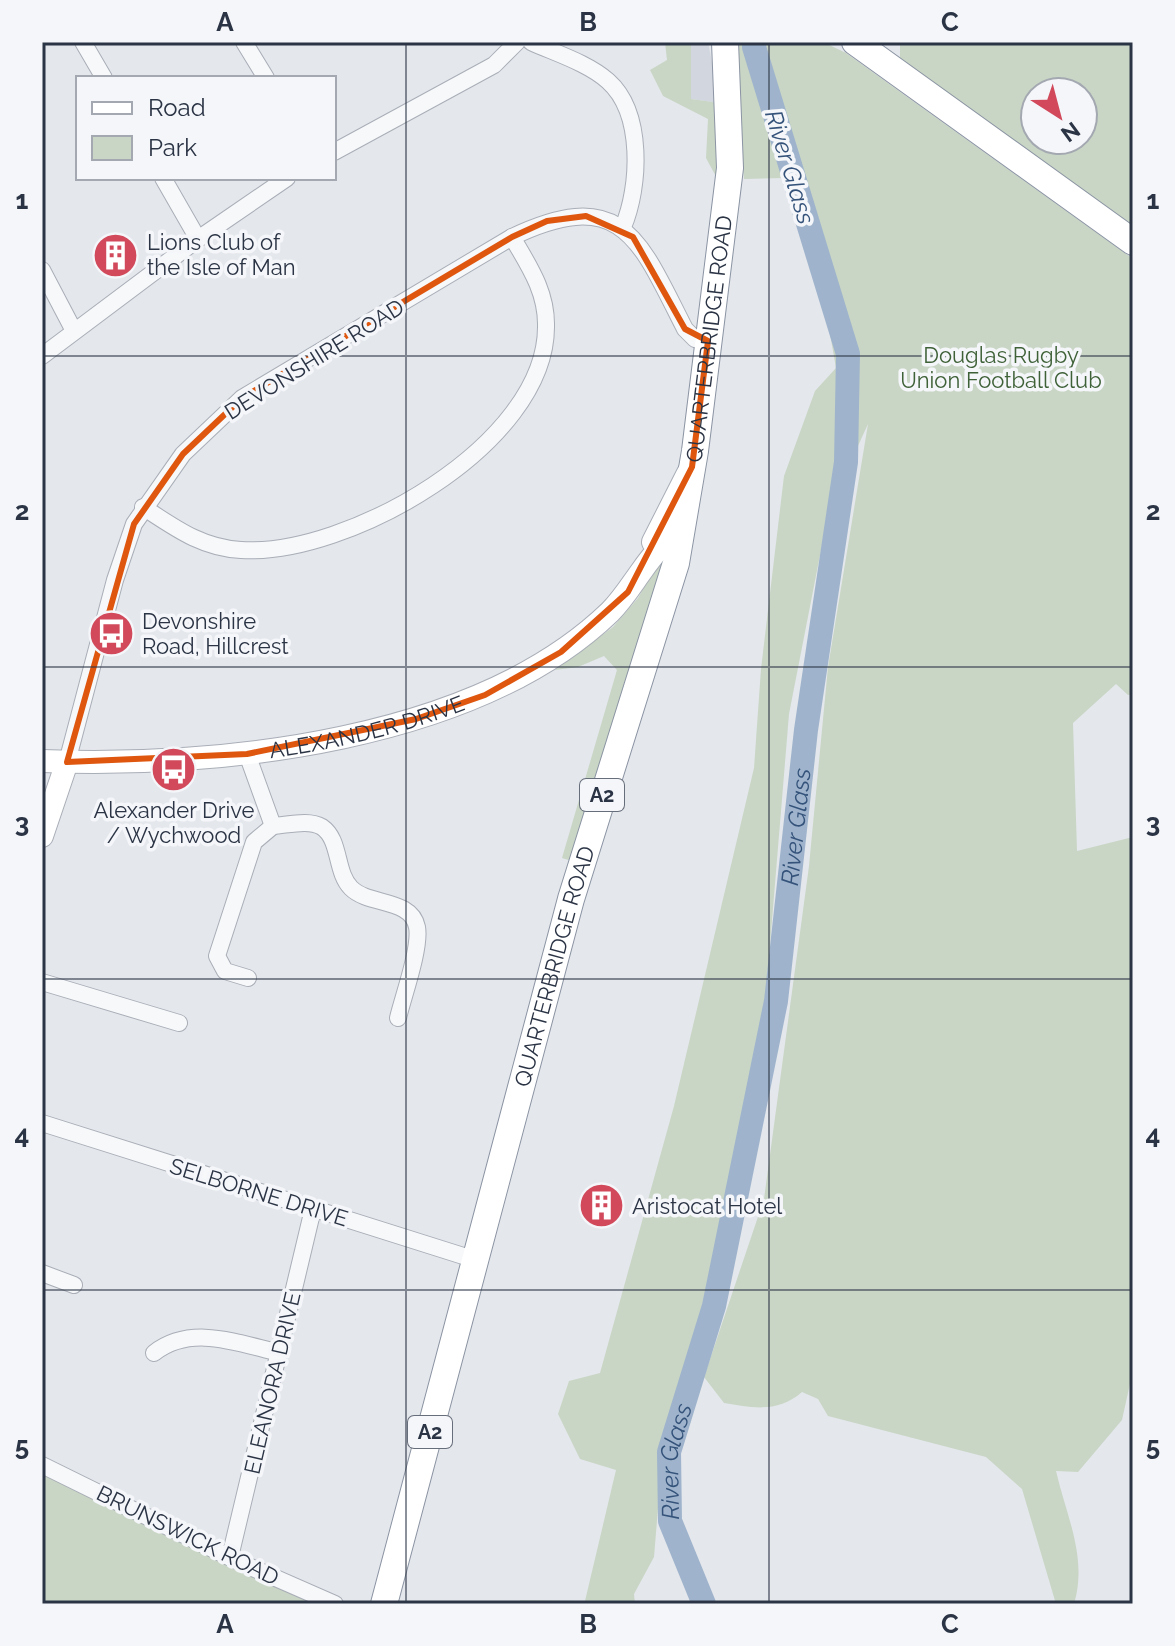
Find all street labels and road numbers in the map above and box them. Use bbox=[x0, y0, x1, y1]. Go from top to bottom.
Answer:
street label: QUARTERBRIDGE ROAD bbox=[680, 214, 737, 464]
street label: DEVONSHIRE ROAD bbox=[220, 293, 408, 425]
street label: ALEXANDER DRIVE bbox=[268, 690, 468, 763]
road number: A2 bbox=[580, 779, 624, 811]
street label: QUARTERBRIDGE ROAD bbox=[509, 843, 600, 1090]
street label: SELBORNE DRIVE bbox=[167, 1153, 351, 1231]
street label: ELEANORA DRIVE bbox=[238, 1289, 306, 1477]
road number: A2 bbox=[408, 1416, 452, 1448]
street label: BRUNSWICK ROAD bbox=[93, 1480, 283, 1590]

